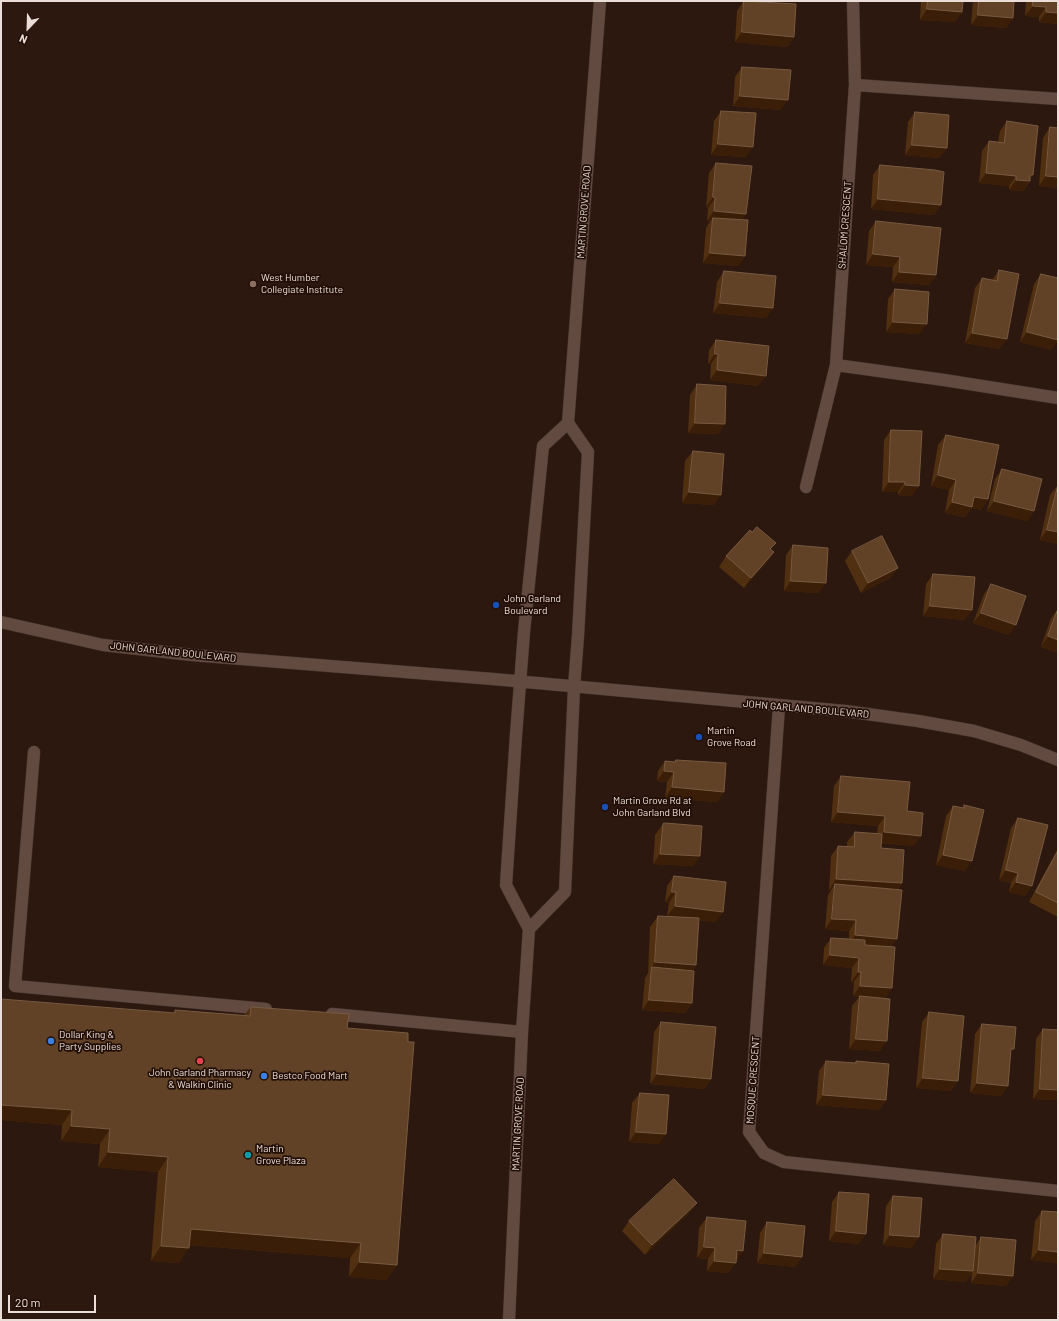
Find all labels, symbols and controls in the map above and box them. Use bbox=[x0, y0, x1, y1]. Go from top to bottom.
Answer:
north arrow bbox=[8, 8, 48, 48]
text: N bbox=[17, 32, 29, 47]
street label: MARTIN GROVE ROAD bbox=[575, 165, 593, 259]
street label: SHALOM CRESCENT bbox=[836, 181, 854, 269]
place label: West Humber Collegiate Institute bbox=[261, 272, 343, 296]
marker: West Humber Collegiate Institute bbox=[248, 279, 258, 289]
place label: John Garland Boulevard bbox=[504, 593, 561, 616]
marker: John Garland Boulevard bbox=[491, 600, 501, 610]
street label: JOHN GARLAND BOULEVARD bbox=[109, 639, 237, 665]
street label: JOHN GARLAND BOULEVARD bbox=[742, 698, 870, 720]
place label: Martin Grove Road bbox=[707, 725, 756, 748]
marker: Martin Grove Road bbox=[694, 732, 704, 742]
place label: Martin Grove Rd at John Garland Blvd bbox=[613, 795, 692, 818]
marker: Martin Grove Rd at John Garland Blvd bbox=[600, 802, 610, 812]
place label: Dollar King & Party Supplies bbox=[59, 1029, 121, 1052]
marker: Dollar King & Party Supplies bbox=[46, 1036, 56, 1046]
street label: MOSQUE CRESCENT bbox=[744, 1036, 762, 1124]
marker: John Garland Pharmacy & Walkin Clinic bbox=[195, 1056, 205, 1066]
place label: John Garland Pharmacy & Walkin Clinic bbox=[149, 1067, 251, 1090]
place label: Bestco Food Mart bbox=[272, 1070, 348, 1082]
marker: Bestco Food Mart bbox=[259, 1071, 269, 1081]
street label: MARTIN GROVE ROAD bbox=[510, 1077, 526, 1171]
place label: Martin Grove Plaza bbox=[256, 1143, 306, 1166]
marker: Martin Grove Plaza bbox=[243, 1150, 253, 1160]
scale bar bbox=[10, 1287, 98, 1313]
text: 20 m bbox=[15, 1295, 41, 1309]

